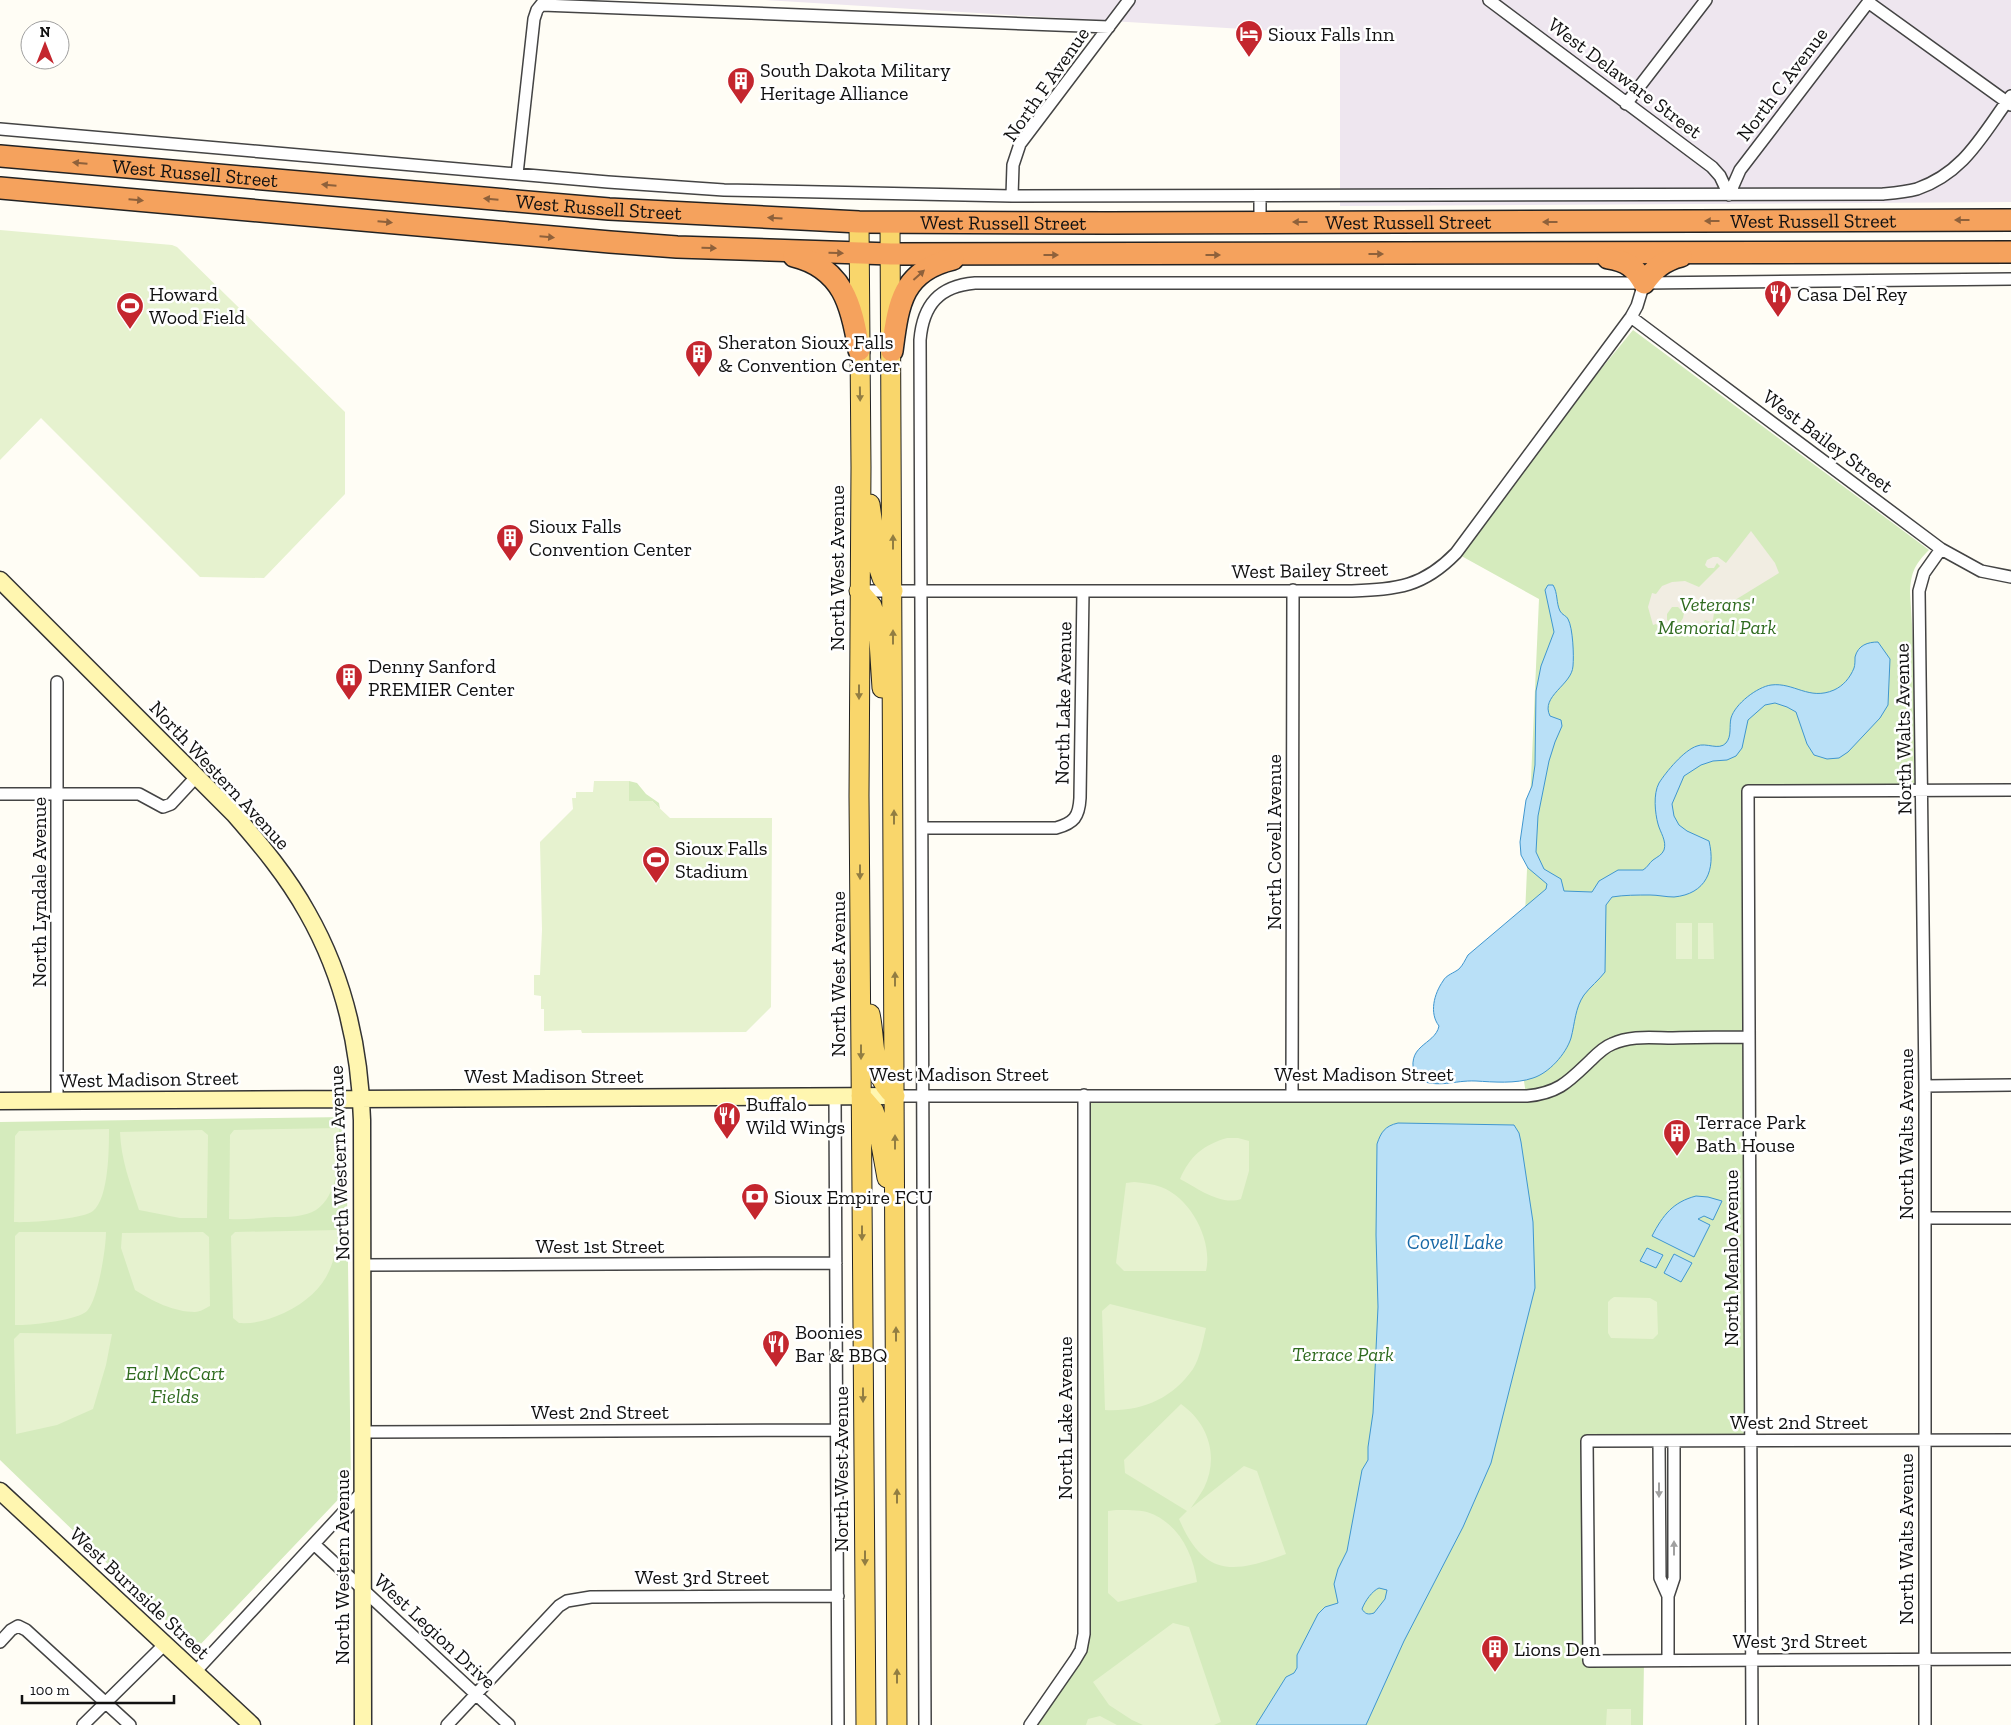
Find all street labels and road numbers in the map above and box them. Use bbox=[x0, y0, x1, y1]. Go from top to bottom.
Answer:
street label: West Delaware Street bbox=[1544, 12, 1707, 144]
street label: North F Avenue bbox=[998, 22, 1094, 146]
street label: North C Avenue bbox=[1731, 22, 1833, 146]
street label: West Russell Street bbox=[111, 154, 280, 192]
street label: West Russell Street bbox=[515, 189, 683, 225]
street label: West Russell Street bbox=[1730, 208, 1897, 233]
street label: West Russell Street bbox=[920, 210, 1087, 235]
street label: West Russell Street bbox=[1325, 210, 1492, 234]
street label: West Bailey Street bbox=[1758, 384, 1898, 498]
street label: North West Avenue bbox=[825, 485, 849, 651]
street label: West Bailey Street bbox=[1232, 557, 1389, 583]
street label: North Lake Avenue bbox=[1050, 621, 1076, 785]
street label: North Walts Avenue bbox=[1890, 643, 1916, 815]
street label: North Western Avenue bbox=[145, 695, 295, 855]
street label: North Covell Avenue bbox=[1262, 754, 1286, 930]
street label: North Lyndale Avenue bbox=[27, 797, 51, 987]
street label: North West Avenue bbox=[826, 891, 850, 1057]
street label: North Walts Avenue bbox=[1894, 1048, 1918, 1220]
street label: West Madison Street bbox=[869, 1062, 1049, 1086]
street label: West Madison Street bbox=[1274, 1062, 1454, 1086]
street label: West Madison Street bbox=[464, 1064, 644, 1088]
street label: West Madison Street bbox=[59, 1065, 239, 1093]
street label: North Western Avenue bbox=[324, 1065, 354, 1261]
street label: North Menlo Avenue bbox=[1719, 1170, 1743, 1346]
street label: West 1st Street bbox=[536, 1234, 665, 1258]
street label: North Lake Avenue bbox=[1053, 1336, 1077, 1500]
street label: North West Avenue bbox=[829, 1386, 853, 1552]
street label: West 2nd Street bbox=[531, 1400, 670, 1424]
street label: West 2nd Street bbox=[1730, 1410, 1869, 1434]
street label: North Walts Avenue bbox=[1894, 1453, 1918, 1625]
street label: North Western Avenue bbox=[330, 1469, 354, 1665]
street label: West Burnside Street bbox=[65, 1522, 216, 1665]
street label: West 3rd Street bbox=[635, 1565, 770, 1589]
street label: West Legion Drive bbox=[369, 1568, 501, 1694]
street label: West 3rd Street bbox=[1733, 1629, 1868, 1653]

